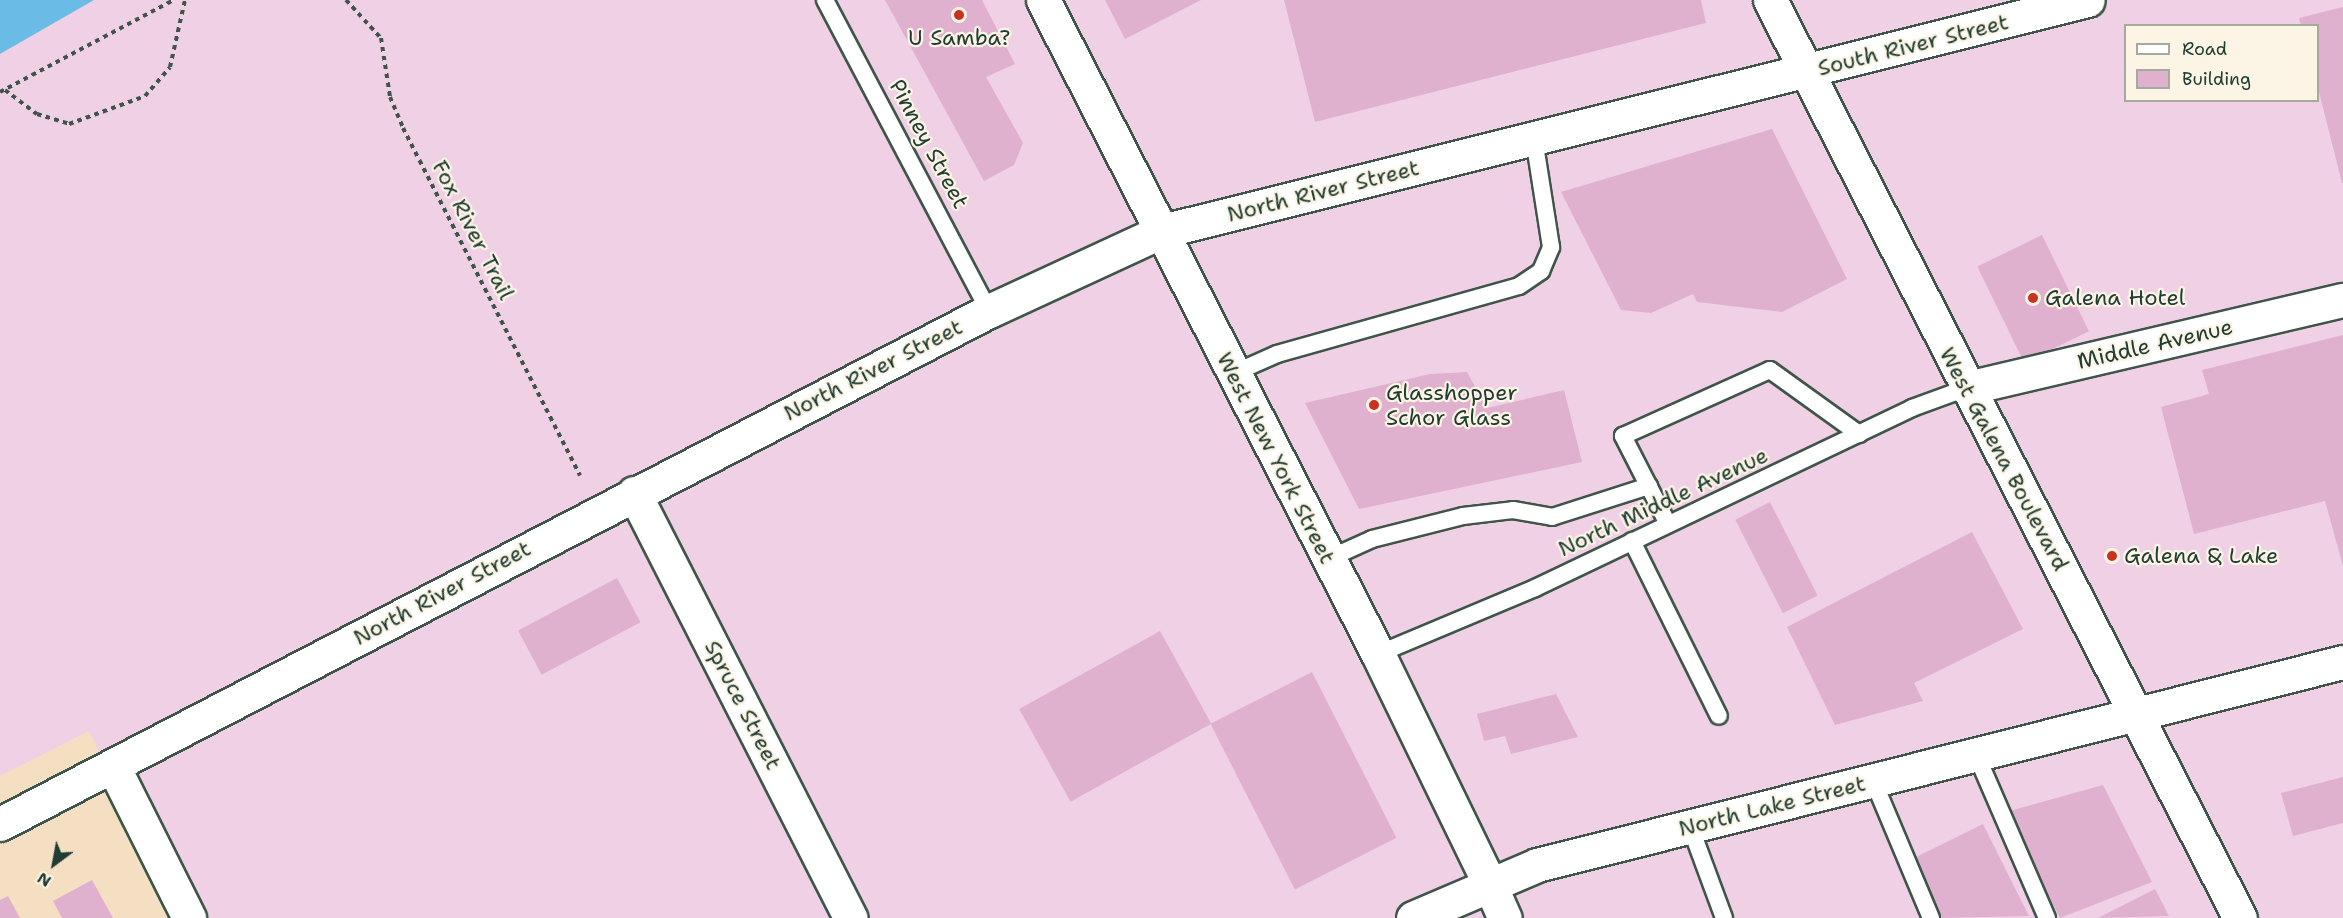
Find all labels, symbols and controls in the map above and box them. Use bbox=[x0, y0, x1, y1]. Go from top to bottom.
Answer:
marker: U Samba? bbox=[952, 8, 966, 22]
street label: South River Street bbox=[1815, 9, 2011, 81]
legend bbox=[2124, 24, 2319, 102]
place label: U Samba? bbox=[908, 25, 1010, 51]
text: Road bbox=[2182, 37, 2227, 61]
text: Building bbox=[2182, 67, 2251, 91]
street label: Pinney Street bbox=[884, 75, 974, 213]
street label: North River Street bbox=[1224, 154, 1422, 228]
street label: Fox River Trail bbox=[427, 156, 519, 304]
place label: Galena Hotel bbox=[2045, 285, 2185, 311]
marker: Galena Hotel bbox=[2026, 291, 2040, 305]
street label: Middle Avenue bbox=[2075, 313, 2235, 375]
street label: North River Street bbox=[779, 314, 967, 426]
street label: West Galena Boulevard bbox=[1934, 343, 2074, 575]
street label: West New York Street bbox=[1211, 348, 1341, 568]
place label: Glasshopper Schor Glass bbox=[1386, 379, 1518, 430]
marker: Glasshopper Schor Glass bbox=[1367, 398, 1381, 412]
street label: North Middle Avenue bbox=[1554, 442, 1772, 562]
street label: North River Street bbox=[349, 535, 535, 651]
place label: Galena & Lake bbox=[2124, 543, 2278, 569]
marker: Galena & Lake bbox=[2105, 549, 2119, 563]
street label: Spruce Street bbox=[699, 636, 787, 774]
street label: North Lake Street bbox=[1676, 770, 1868, 842]
north arrow bbox=[24, 834, 84, 894]
text: N bbox=[33, 867, 55, 892]

